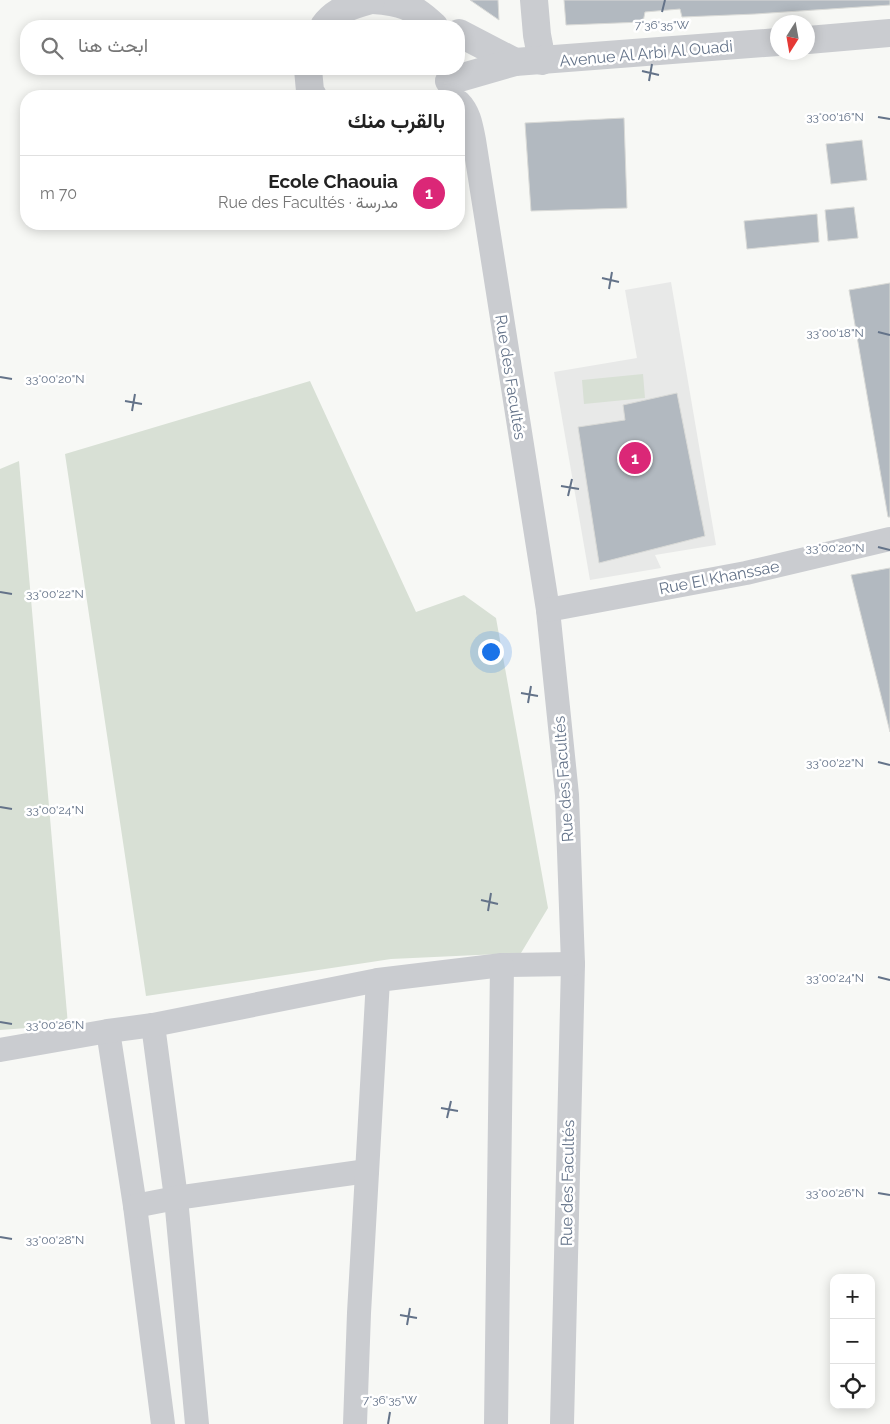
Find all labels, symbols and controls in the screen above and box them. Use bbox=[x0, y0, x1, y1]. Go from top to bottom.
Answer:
north arrow bbox=[770, 15, 815, 60]
text: 7°36'35"W bbox=[635, 18, 690, 32]
search box bbox=[20, 20, 465, 75]
icon: search bbox=[38, 34, 66, 62]
text: ابحث هنا bbox=[78, 34, 148, 56]
street label: Avenue Al Arbi Al Ouadi bbox=[559, 36, 733, 71]
text: بالقرب منك bbox=[348, 108, 445, 133]
text: 33°00'16"N bbox=[806, 110, 864, 124]
text: Ecole Chaouia bbox=[268, 170, 398, 192]
text: 70 m bbox=[40, 184, 77, 203]
text: 1 bbox=[425, 184, 433, 203]
text: مدرسة · Rue des Facultés bbox=[218, 193, 398, 212]
street label: Rue des Facultés bbox=[491, 313, 530, 441]
text: 33°00'18"N bbox=[806, 326, 864, 340]
text: 33°00'20"N bbox=[26, 372, 84, 386]
pin: 1 bbox=[619, 439, 651, 477]
text: 33°00'20"N bbox=[806, 541, 864, 555]
street label: Rue El Khanssae bbox=[657, 557, 781, 598]
text: 33°00'22"N bbox=[26, 587, 84, 601]
your location bbox=[478, 639, 504, 665]
street label: Rue des Facultés bbox=[550, 715, 577, 843]
text: 33°00'22"N bbox=[806, 756, 864, 770]
text: 33°00'24"N bbox=[26, 803, 84, 817]
text: 33°00'24"N bbox=[806, 971, 864, 985]
text: 33°00'26"N bbox=[26, 1018, 84, 1032]
street label: Rue des Facultés bbox=[557, 1119, 578, 1246]
text: 33°00'26"N bbox=[806, 1186, 864, 1200]
text: 33°00'28"N bbox=[26, 1233, 84, 1247]
map controls bbox=[830, 1274, 875, 1409]
button: + bbox=[830, 1274, 875, 1319]
button: − bbox=[830, 1319, 875, 1364]
button: locate bbox=[830, 1364, 875, 1409]
text: 7°36'35"W bbox=[363, 1393, 418, 1407]

